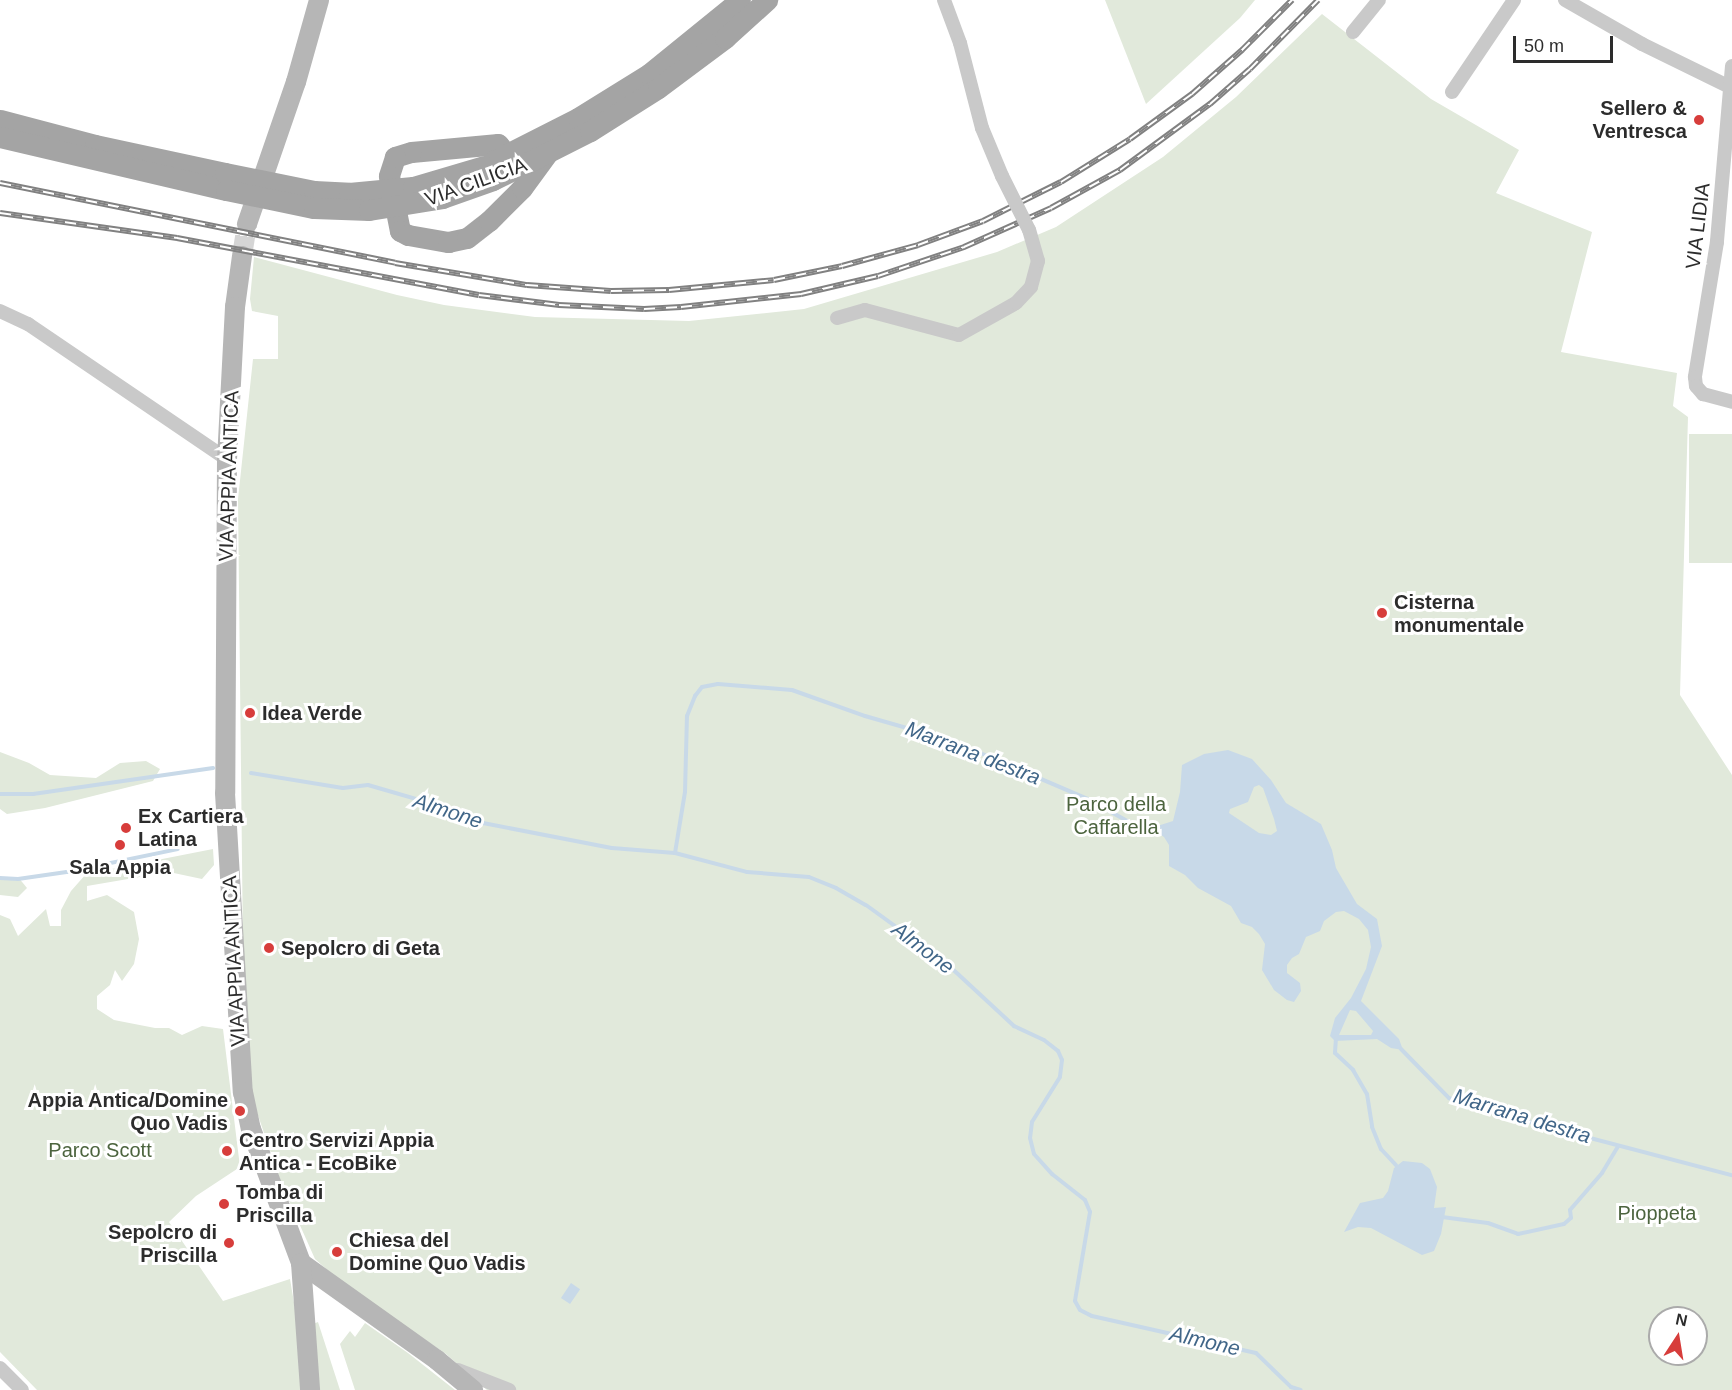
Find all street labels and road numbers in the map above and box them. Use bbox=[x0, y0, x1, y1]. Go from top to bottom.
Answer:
street label: VIA CILICIA bbox=[421, 152, 531, 212]
street label: VIA LIDIA bbox=[1681, 181, 1715, 271]
street label: VIA APPIA ANTICA bbox=[214, 388, 244, 564]
street label: VIA APPIA ANTICA bbox=[217, 873, 251, 1049]

